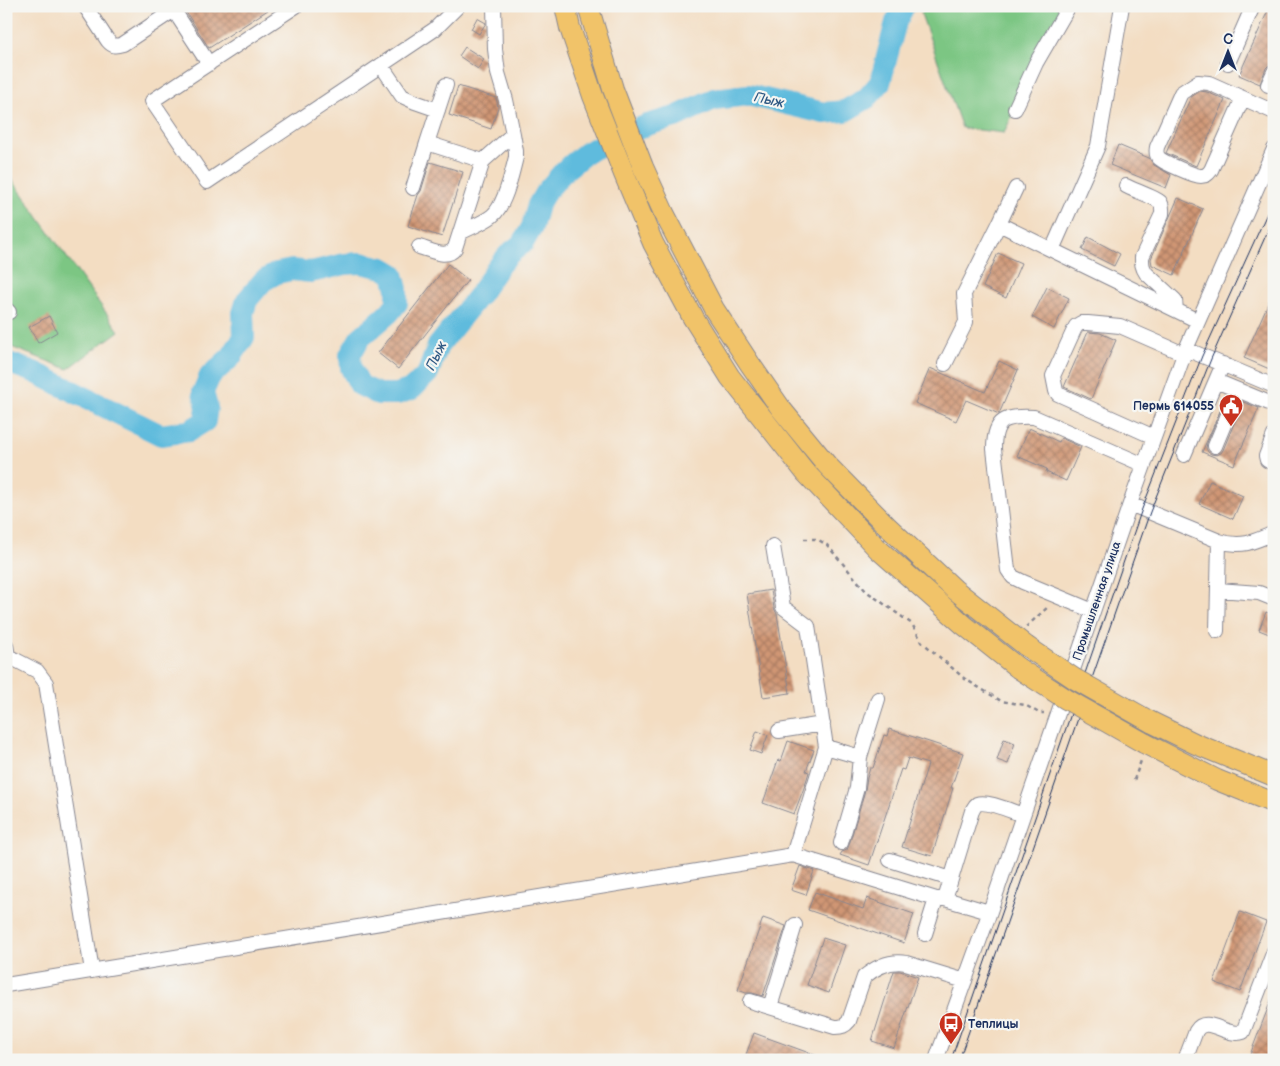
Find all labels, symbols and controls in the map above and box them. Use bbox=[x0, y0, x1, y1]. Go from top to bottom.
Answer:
north arrow bbox=[1202, 28, 1252, 78]
text: С bbox=[1223, 31, 1233, 48]
water label: Пыж bbox=[752, 88, 786, 112]
water label: Пыж bbox=[422, 338, 450, 373]
public building icon: Пермь 614055 bbox=[1218, 393, 1244, 427]
place label: Пермь 614055 bbox=[1133, 399, 1214, 414]
street label: Промышленная улица bbox=[1070, 539, 1124, 663]
bus stop icon: Теплицы bbox=[938, 1011, 964, 1045]
place label: Теплицы bbox=[968, 1017, 1019, 1032]

